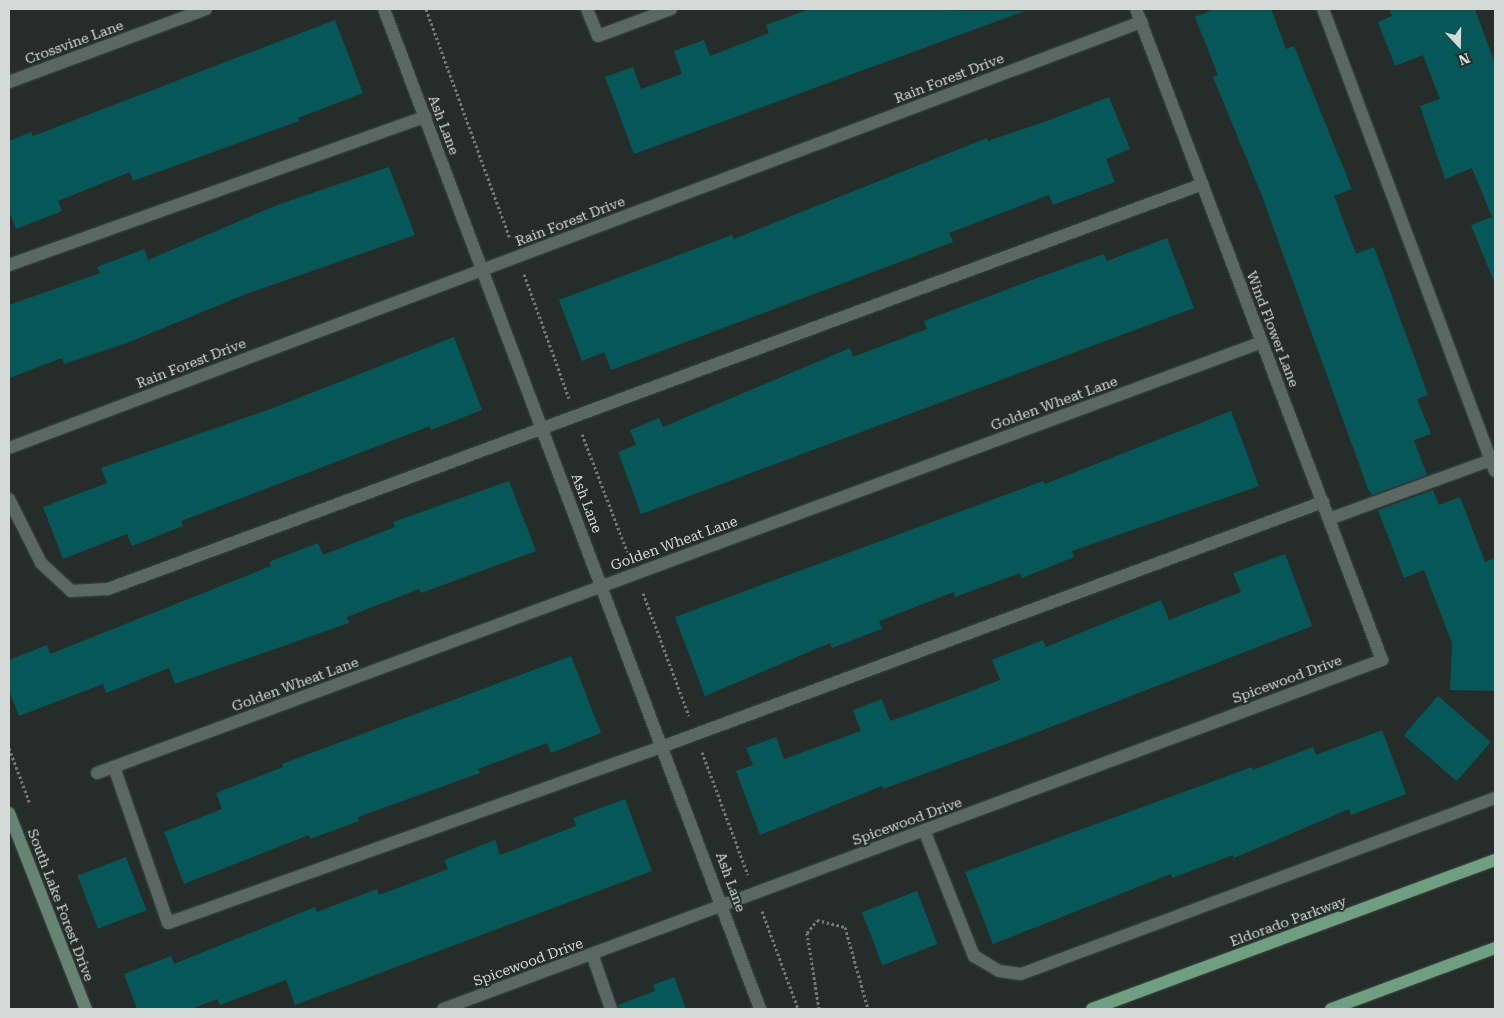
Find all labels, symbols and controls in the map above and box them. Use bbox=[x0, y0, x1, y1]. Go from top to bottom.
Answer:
street label: Crossvine Lane bbox=[23, 16, 125, 68]
north arrow bbox=[1434, 20, 1484, 70]
street label: Rain Forest Drive bbox=[892, 49, 1006, 107]
text: N bbox=[1456, 50, 1472, 68]
street label: Ash Lane bbox=[425, 93, 463, 157]
street label: Rain Forest Drive bbox=[513, 192, 627, 250]
street label: Wind Flower Lane bbox=[1243, 269, 1303, 389]
street label: Rain Forest Drive bbox=[134, 334, 248, 392]
street label: Golden Wheat Lane bbox=[988, 372, 1120, 434]
street label: Ash Lane bbox=[568, 471, 606, 535]
street label: Golden Wheat Lane bbox=[608, 512, 740, 574]
street label: Spicewood Drive bbox=[1230, 651, 1344, 707]
street label: Golden Wheat Lane bbox=[229, 653, 361, 715]
street label: Spicewood Drive bbox=[850, 793, 964, 849]
street label: South Lake Forest Drive bbox=[24, 826, 98, 984]
street label: Ash Lane bbox=[712, 850, 750, 914]
street label: Eldorado Parkway bbox=[1228, 892, 1348, 950]
street label: Spicewood Drive bbox=[471, 934, 585, 990]

